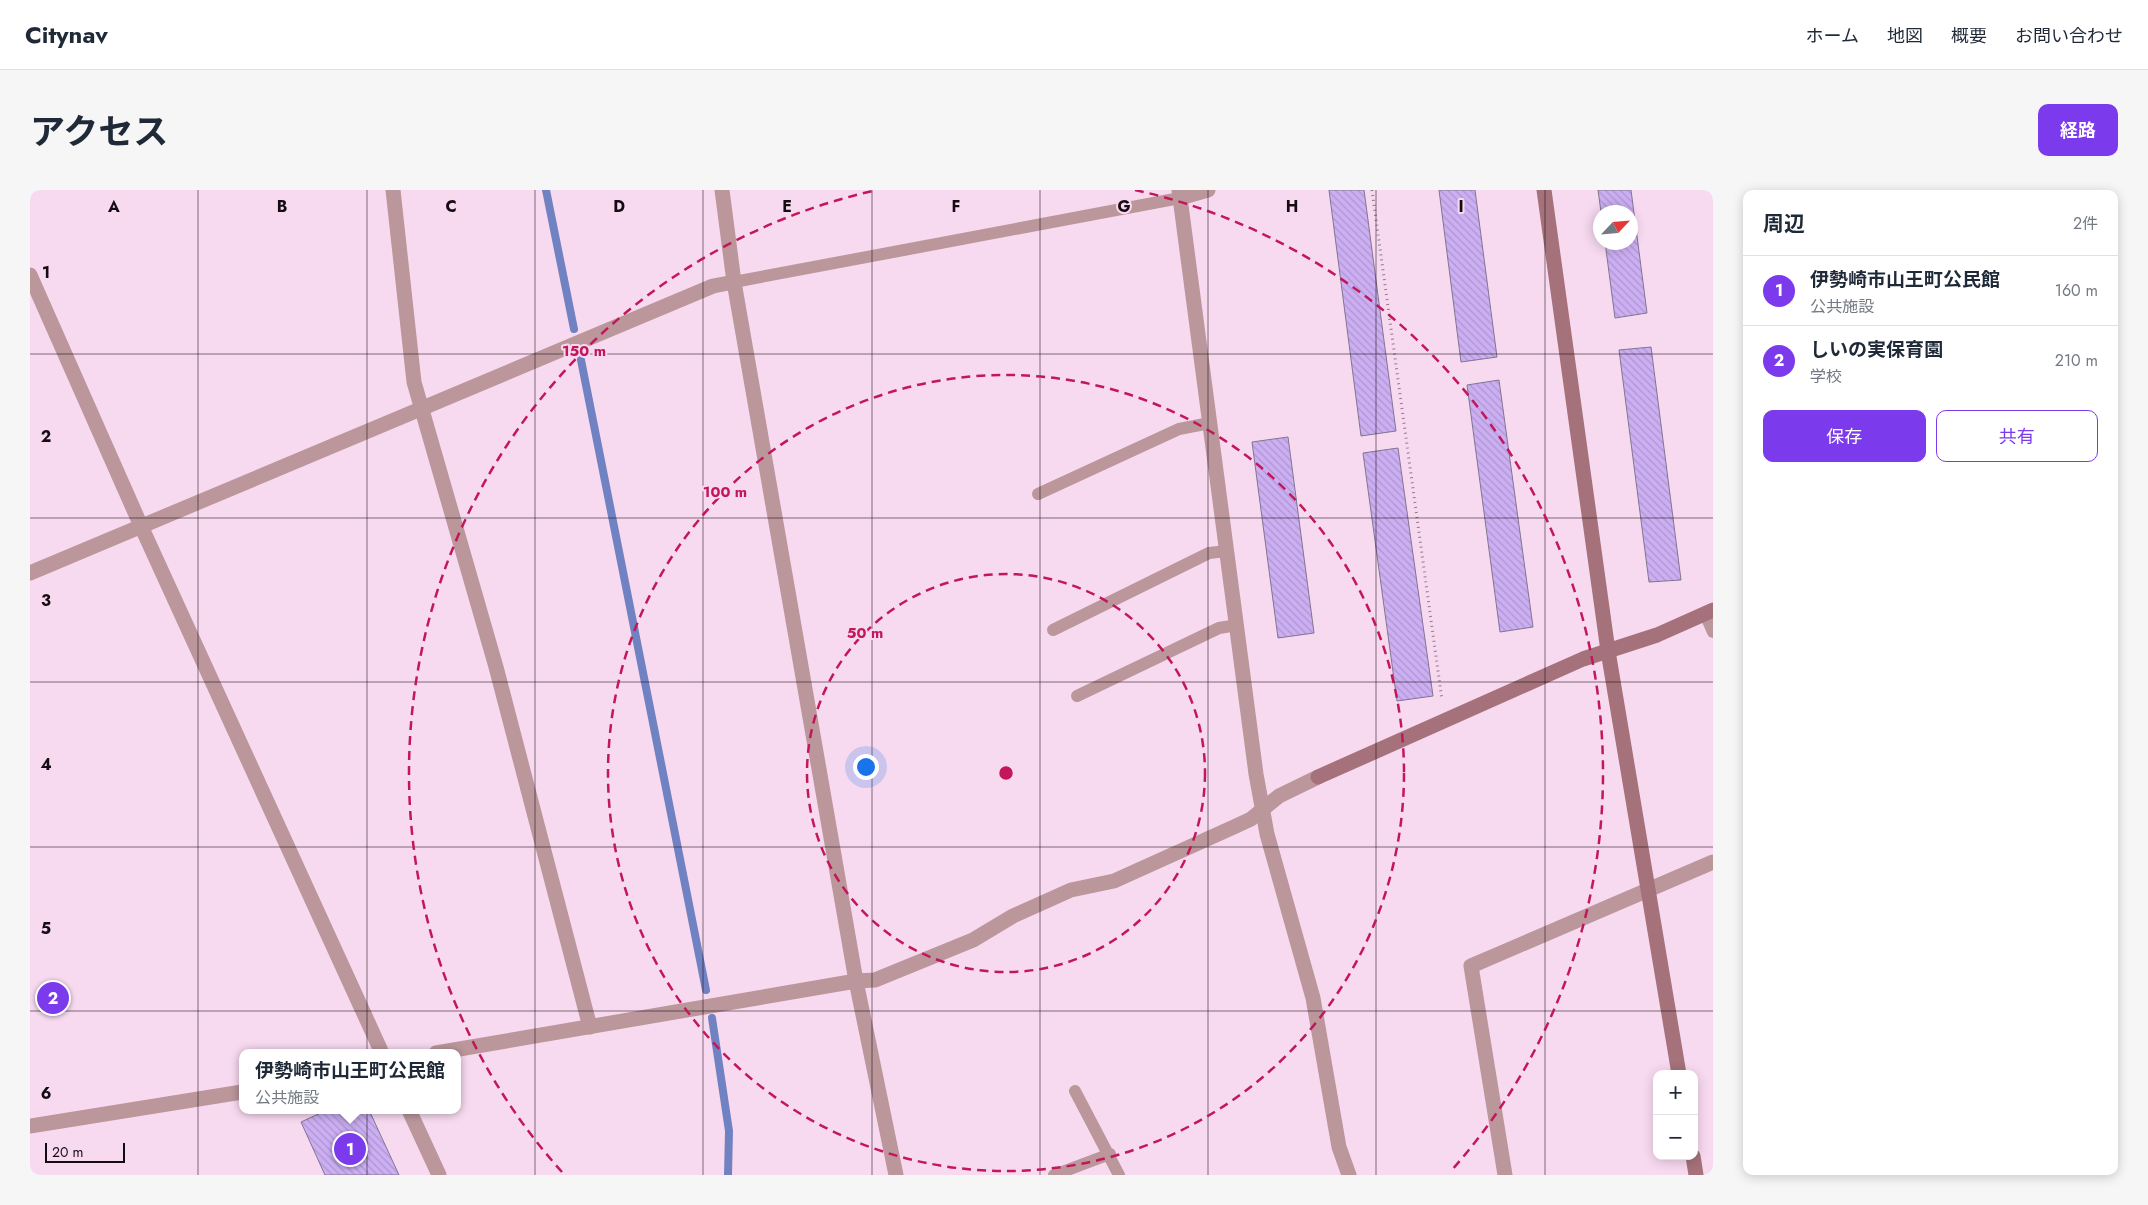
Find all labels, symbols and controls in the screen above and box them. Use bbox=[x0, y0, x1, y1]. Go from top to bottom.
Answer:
text: Citynav bbox=[25, 17, 108, 52]
text: ホーム bbox=[1806, 23, 1859, 49]
text: 地図 bbox=[1887, 23, 1923, 49]
text: 概要 bbox=[1951, 23, 1987, 49]
text: お問い合わせ bbox=[2015, 23, 2123, 49]
button: 経路 bbox=[2038, 104, 2118, 156]
text: アクセス bbox=[30, 107, 168, 157]
text: A bbox=[107, 195, 120, 218]
text: B bbox=[277, 195, 287, 218]
text: C bbox=[445, 195, 457, 218]
text: D bbox=[613, 195, 625, 218]
text: E bbox=[782, 195, 792, 218]
text: F bbox=[952, 195, 960, 218]
text: G bbox=[1117, 195, 1131, 218]
text: H bbox=[1286, 195, 1298, 218]
text: I bbox=[1458, 195, 1464, 218]
north arrow bbox=[1593, 205, 1638, 250]
text: 周辺 bbox=[1763, 209, 1805, 239]
text: 2件 bbox=[2073, 212, 2098, 235]
text: 1 bbox=[42, 261, 50, 284]
text: 伊勢崎市山王町公民館 bbox=[1810, 266, 2000, 293]
text: 1 bbox=[1775, 279, 1783, 302]
text: 160 m bbox=[2055, 279, 2098, 302]
text: 公共施設 bbox=[1810, 295, 1874, 318]
text: しいの実保育園 bbox=[1810, 336, 1943, 363]
text: 150 m bbox=[562, 340, 606, 362]
text: 2 bbox=[1774, 349, 1784, 372]
text: 210 m bbox=[2055, 349, 2098, 372]
text: 学校 bbox=[1810, 365, 1842, 388]
button: 保存 bbox=[1763, 410, 1926, 462]
button: 共有 bbox=[1936, 410, 2098, 462]
text: 2 bbox=[41, 425, 51, 448]
text: 100 m bbox=[703, 481, 747, 503]
text: 3 bbox=[41, 589, 51, 612]
text: 50 m bbox=[847, 622, 883, 644]
text: 4 bbox=[40, 753, 52, 776]
your location bbox=[853, 754, 879, 780]
centre of rings bbox=[997, 764, 1015, 782]
text: 5 bbox=[41, 917, 51, 940]
pin: 2 bbox=[37, 979, 69, 1017]
popup bbox=[239, 1049, 461, 1114]
text: 伊勢崎市山王町公民館 bbox=[255, 1057, 445, 1084]
map controls bbox=[1653, 1070, 1698, 1160]
button: + bbox=[1653, 1070, 1698, 1115]
text: 6 bbox=[41, 1082, 51, 1105]
text: 公共施設 bbox=[255, 1086, 319, 1109]
button: − bbox=[1653, 1115, 1698, 1160]
pin: 1 bbox=[334, 1130, 366, 1168]
scale bar bbox=[45, 1140, 125, 1163]
text: 20 m bbox=[52, 1142, 84, 1162]

